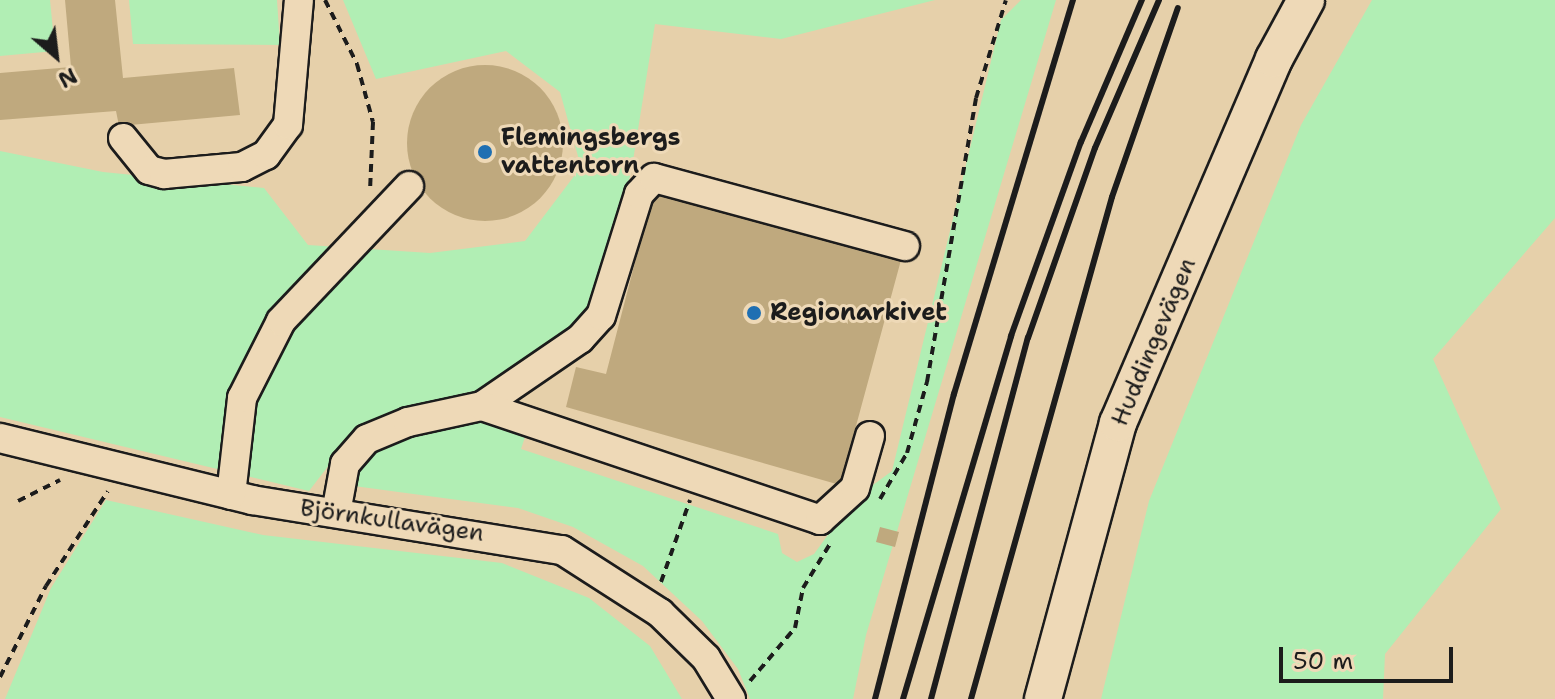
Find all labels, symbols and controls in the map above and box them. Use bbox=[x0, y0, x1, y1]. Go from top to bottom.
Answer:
north arrow bbox=[16, 16, 96, 96]
text: N bbox=[53, 61, 82, 95]
place label: Flemingsbergs vattentorn bbox=[501, 124, 681, 180]
marker: Flemingsbergs vattentorn bbox=[476, 143, 494, 161]
street label: Huddingevägen bbox=[1106, 254, 1202, 430]
place label: Regionarkivet bbox=[770, 299, 947, 327]
marker: Regionarkivet bbox=[745, 304, 763, 322]
street label: Björnkullavägen bbox=[298, 494, 486, 548]
scale bar bbox=[1283, 631, 1457, 681]
text: 50 m bbox=[1293, 645, 1353, 677]

